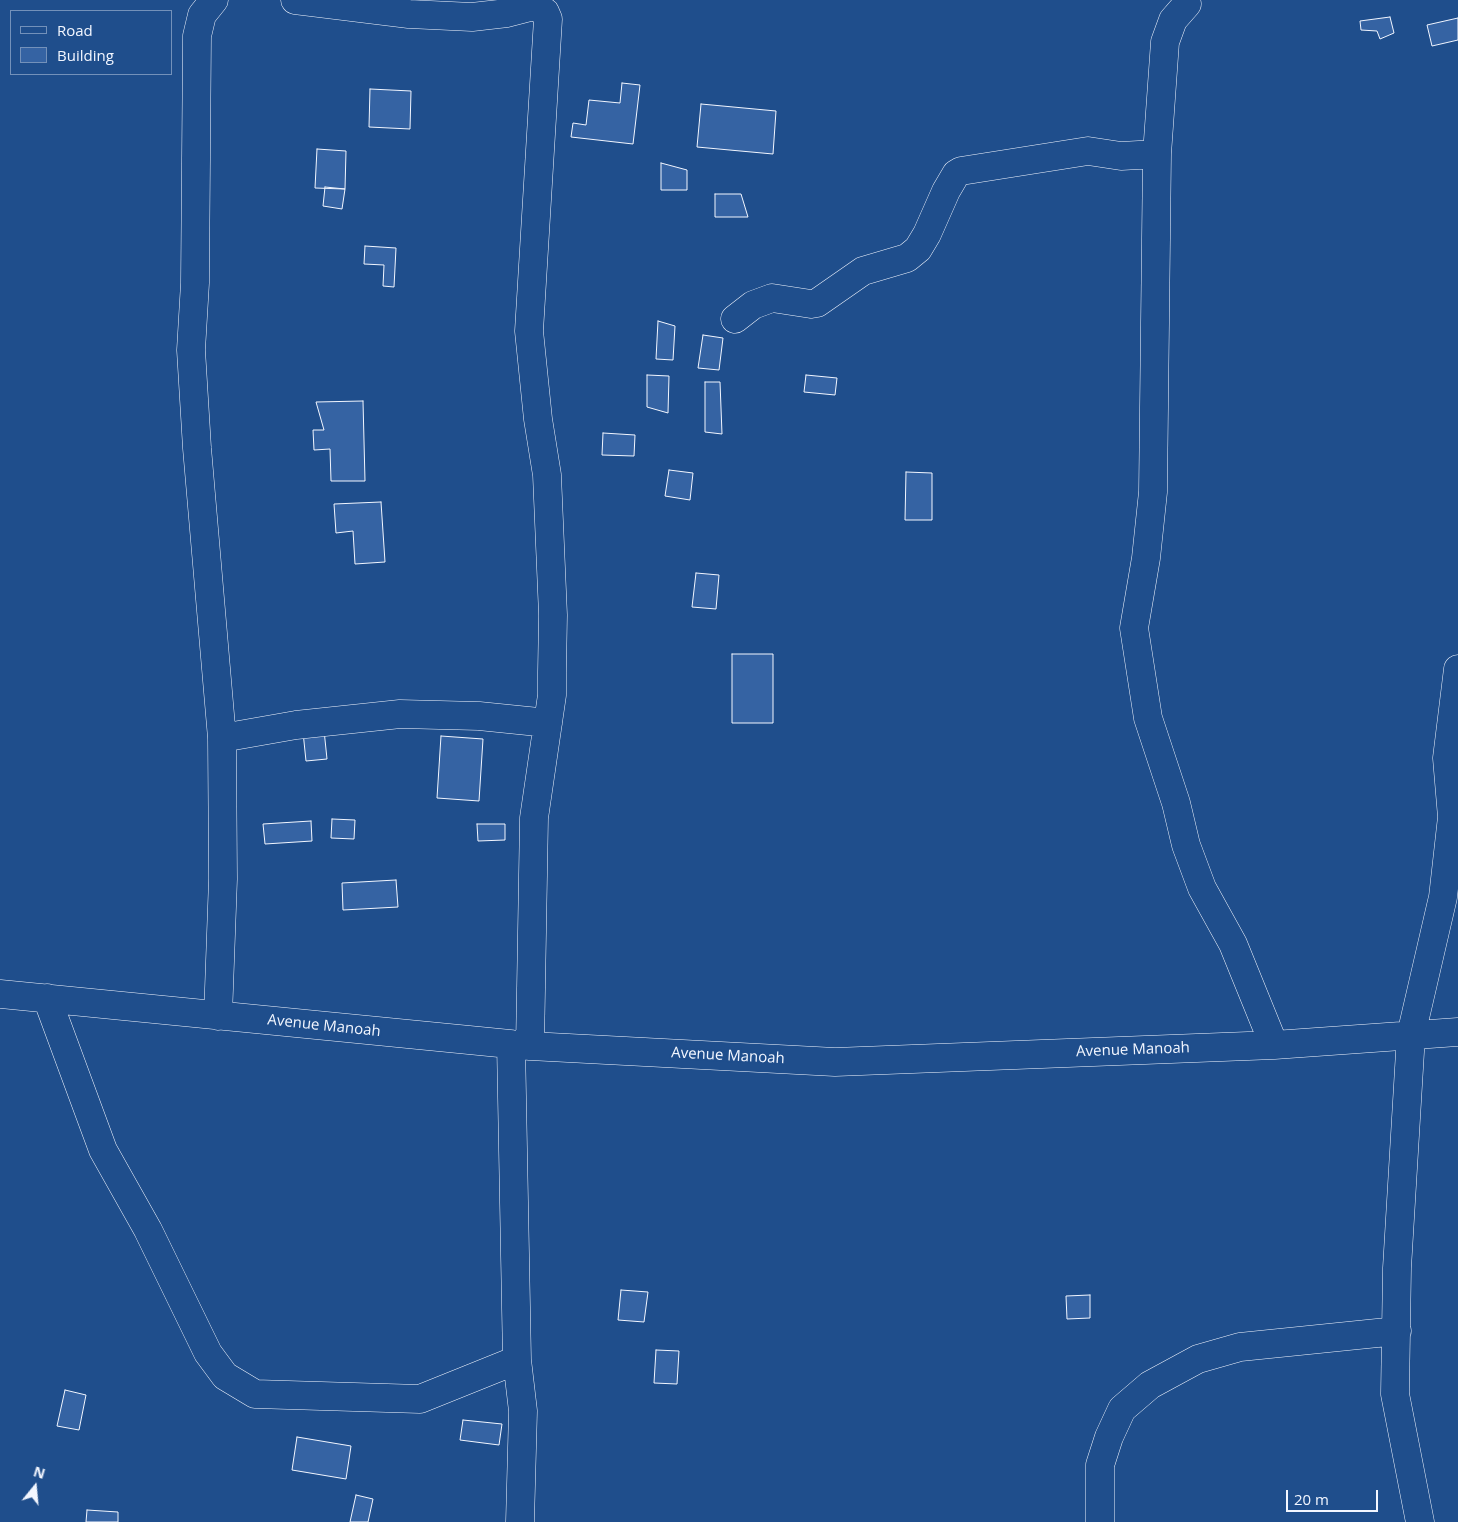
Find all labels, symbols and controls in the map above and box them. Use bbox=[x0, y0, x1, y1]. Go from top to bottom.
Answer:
legend bbox=[10, 10, 172, 75]
text: Road bbox=[57, 20, 93, 40]
text: Building bbox=[57, 45, 114, 65]
street label: Avenue Manoah bbox=[267, 1011, 381, 1041]
street label: Avenue Manoah bbox=[1076, 1039, 1190, 1061]
street label: Avenue Manoah bbox=[671, 1044, 785, 1068]
text: N bbox=[31, 1461, 48, 1483]
north arrow bbox=[10, 1462, 60, 1512]
scale bar bbox=[1288, 1480, 1380, 1512]
text: 20 m bbox=[1294, 1489, 1329, 1509]

